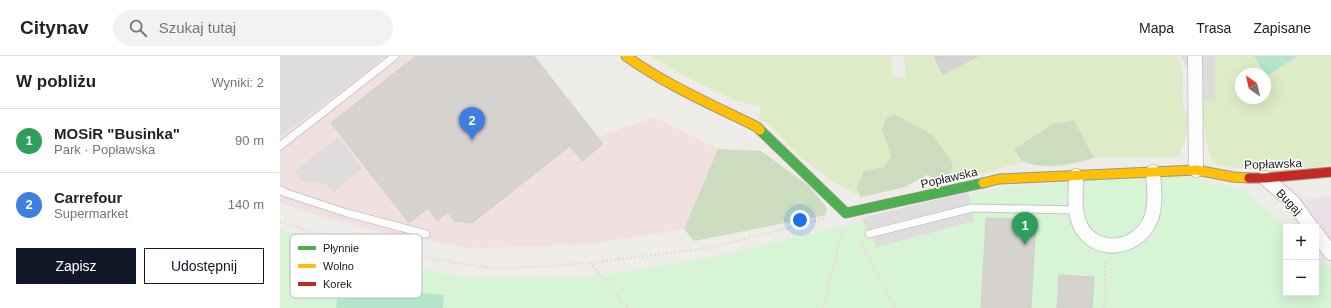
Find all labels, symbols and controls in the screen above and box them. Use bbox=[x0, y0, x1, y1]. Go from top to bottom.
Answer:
search box bbox=[113, 10, 393, 46]
text: Citynav bbox=[20, 17, 89, 38]
icon: search bbox=[127, 17, 149, 39]
text: Szukaj tutaj bbox=[159, 19, 236, 36]
text: Mapa bbox=[1139, 20, 1174, 36]
text: Trasa bbox=[1196, 20, 1231, 36]
text: Zapisane bbox=[1253, 20, 1311, 36]
north arrow bbox=[1235, 68, 1271, 104]
text: W pobliżu bbox=[16, 72, 96, 91]
text: Wyniki: 2 bbox=[211, 75, 264, 90]
pin: 2 bbox=[459, 107, 485, 140]
text: MOSiR "Businka" bbox=[54, 125, 180, 142]
text: 1 bbox=[25, 133, 33, 148]
text: 90 m bbox=[235, 133, 264, 148]
text: Park · Popławska bbox=[54, 142, 155, 157]
street label: Popławska bbox=[1244, 156, 1303, 172]
street label: Popławska bbox=[919, 165, 979, 191]
street label: Bugaj bbox=[1273, 186, 1305, 218]
text: Carrefour bbox=[54, 189, 122, 206]
text: 2 bbox=[25, 197, 33, 212]
text: 140 m bbox=[228, 197, 264, 212]
text: Supermarket bbox=[54, 206, 128, 221]
your location bbox=[790, 210, 810, 230]
pin: 1 bbox=[1012, 212, 1038, 245]
map controls bbox=[1283, 224, 1319, 296]
button: + bbox=[1283, 224, 1319, 260]
legend bbox=[290, 234, 422, 298]
text: Płynnie bbox=[323, 242, 359, 254]
button: Zapisz bbox=[16, 248, 136, 284]
button: Udostępnij bbox=[144, 248, 264, 284]
text: Wolno bbox=[323, 260, 354, 272]
button: − bbox=[1283, 260, 1319, 296]
text: Korek bbox=[323, 278, 352, 290]

